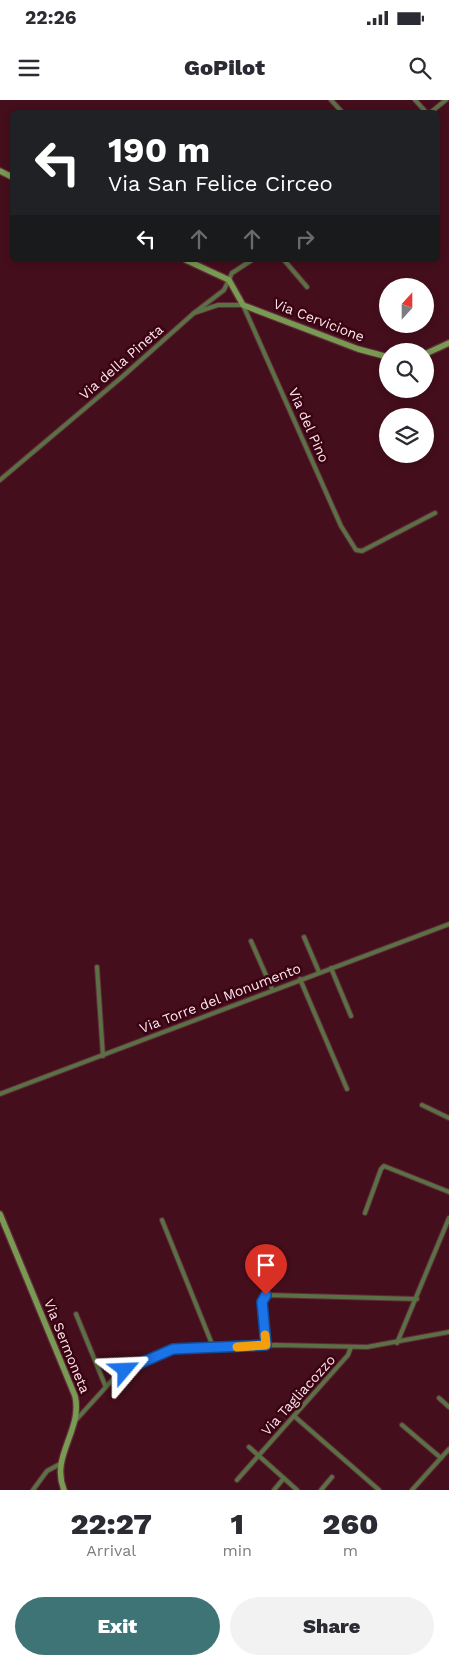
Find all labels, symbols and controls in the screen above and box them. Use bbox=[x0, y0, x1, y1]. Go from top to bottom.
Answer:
text: 22:26 bbox=[25, 6, 76, 29]
icon: menu bbox=[15, 54, 43, 82]
icon: search bbox=[406, 54, 434, 82]
text: GoPilot bbox=[184, 55, 265, 80]
text: 190 m bbox=[108, 129, 210, 171]
icon: left bbox=[25, 130, 90, 195]
text: Via San Felice Circeo bbox=[108, 171, 333, 196]
icon: left bbox=[132, 225, 160, 253]
icon: ahead bbox=[185, 225, 213, 253]
icon: ahead bbox=[238, 225, 266, 253]
icon: right bbox=[291, 225, 319, 253]
north arrow bbox=[379, 278, 434, 332]
map controls bbox=[379, 278, 434, 463]
street label: Via Cervicione bbox=[271, 295, 367, 345]
street label: Via della Pineta bbox=[76, 321, 166, 403]
button: search bbox=[379, 343, 434, 398]
street label: Via del Pino bbox=[285, 385, 333, 465]
button: layers bbox=[379, 408, 434, 463]
street label: Via Torre del Monumento bbox=[137, 960, 303, 1036]
pin bbox=[245, 1244, 287, 1295]
icon: arrive bbox=[252, 1251, 280, 1279]
street label: Via Sermoneta bbox=[41, 1297, 93, 1395]
position arrow bbox=[98, 1343, 150, 1395]
street label: Via Tagliacozzo bbox=[258, 1352, 338, 1438]
text: 22:27 bbox=[71, 1506, 152, 1541]
text: 1 bbox=[230, 1506, 244, 1541]
text: 260 bbox=[322, 1506, 379, 1541]
text: Arrival bbox=[86, 1541, 136, 1560]
text: min bbox=[222, 1541, 252, 1560]
text: m bbox=[343, 1541, 358, 1560]
button: Exit bbox=[15, 1597, 220, 1655]
button: Share bbox=[230, 1597, 434, 1655]

